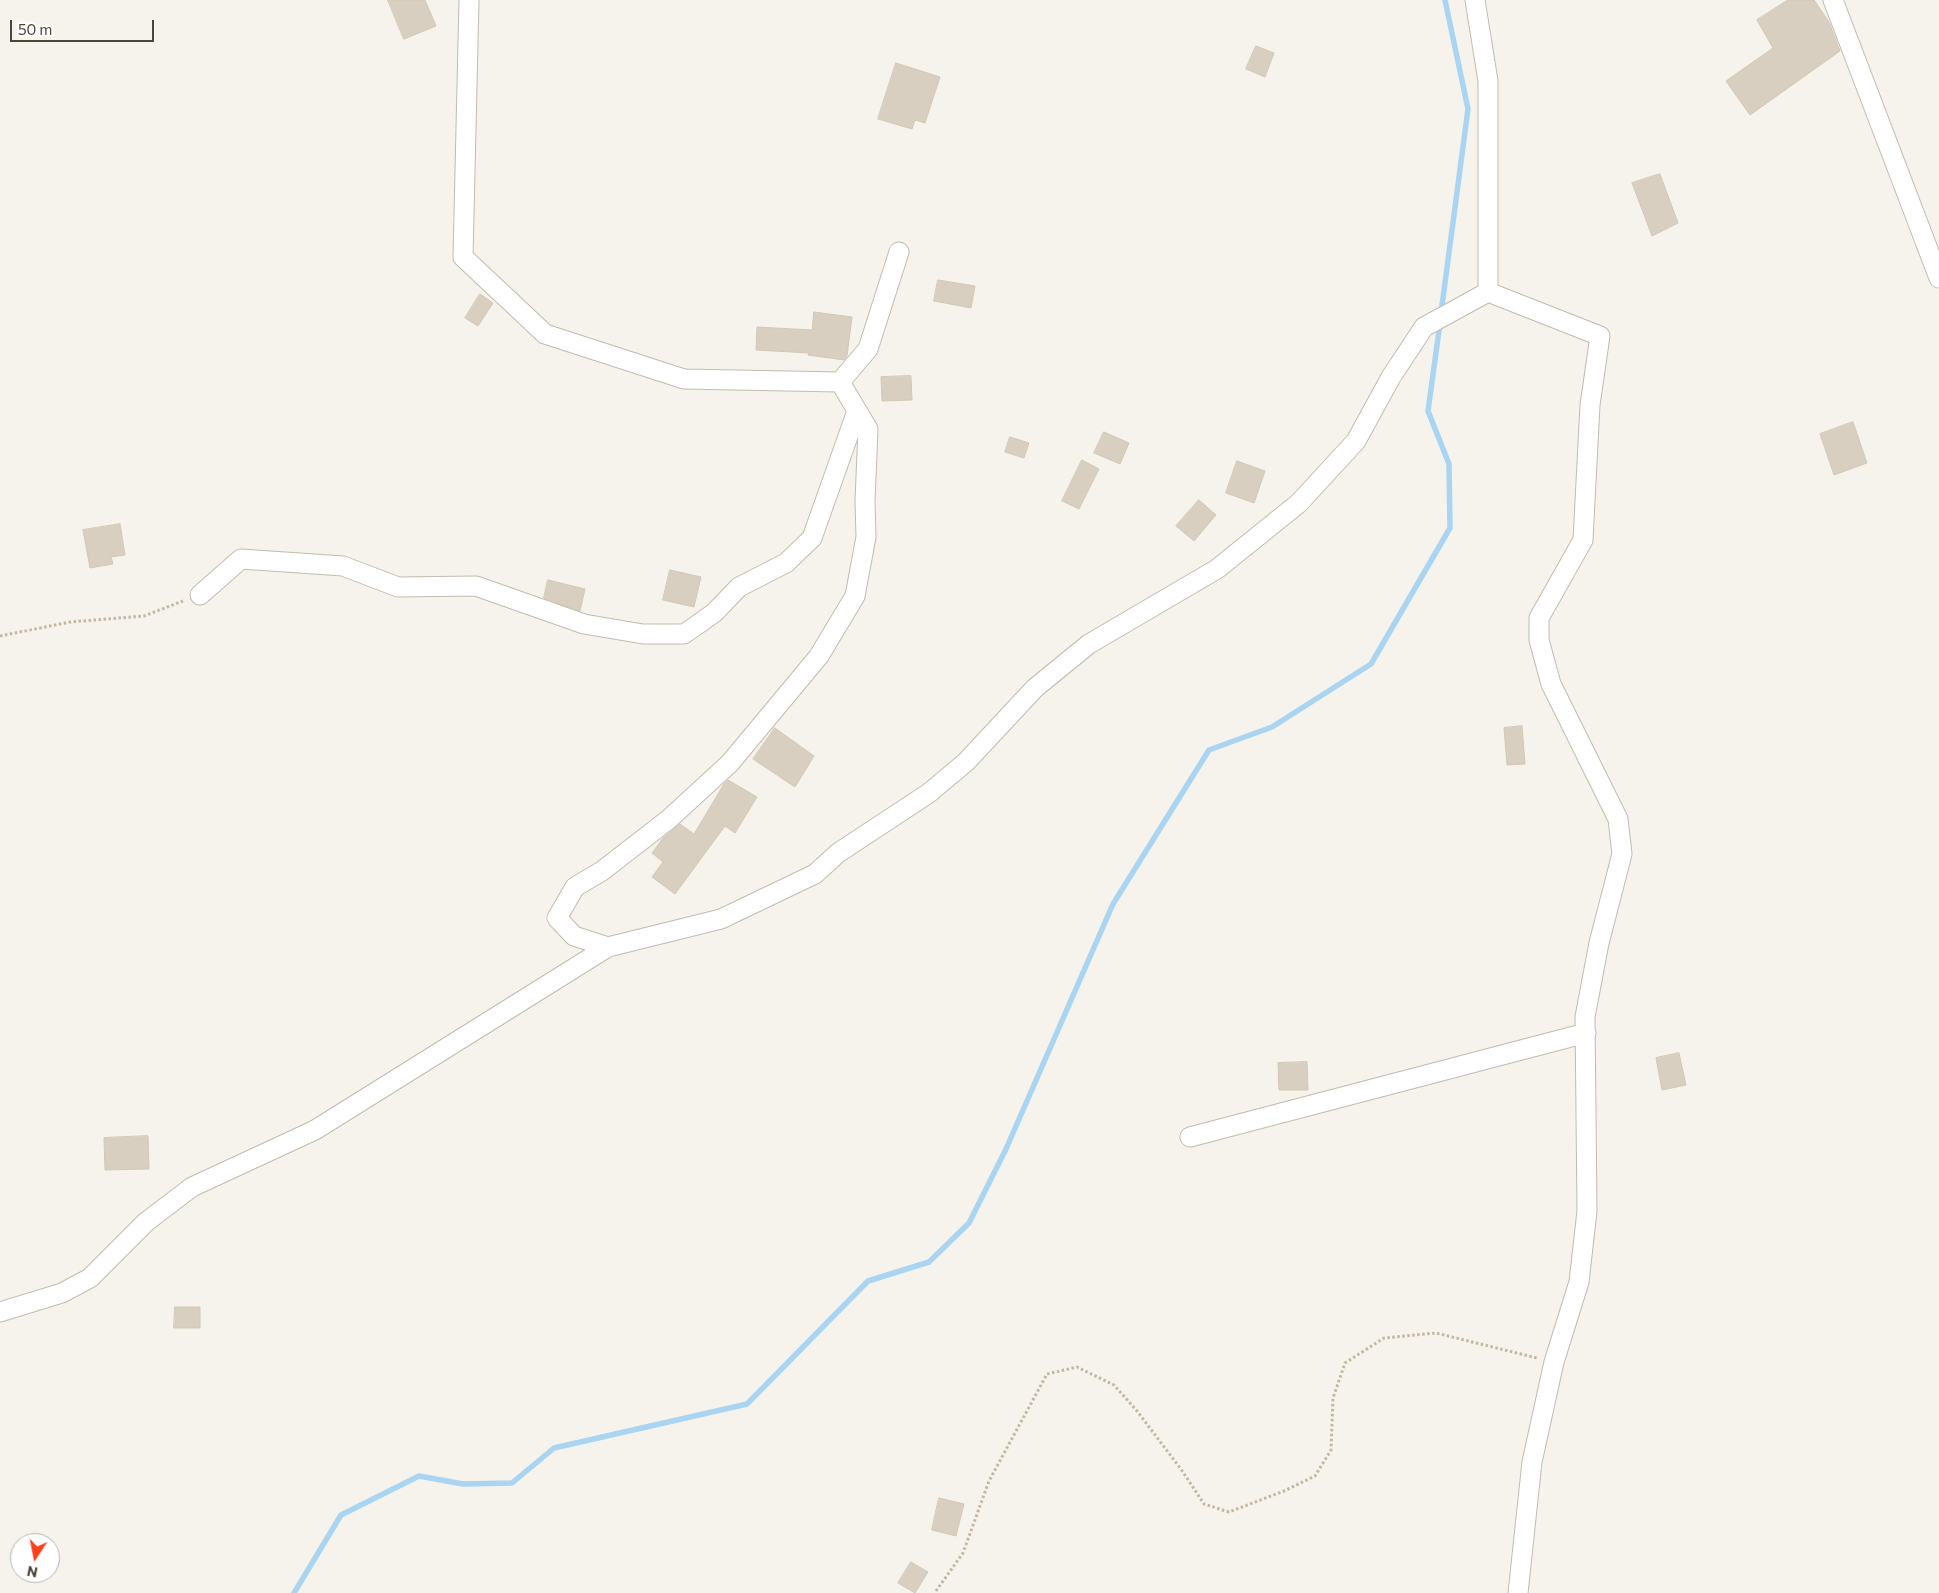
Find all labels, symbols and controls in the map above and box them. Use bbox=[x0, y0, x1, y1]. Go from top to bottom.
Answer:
scale bar bbox=[12, 10, 156, 42]
text: 50 m bbox=[18, 20, 52, 38]
north arrow bbox=[10, 1533, 60, 1583]
text: N bbox=[25, 1563, 39, 1582]

